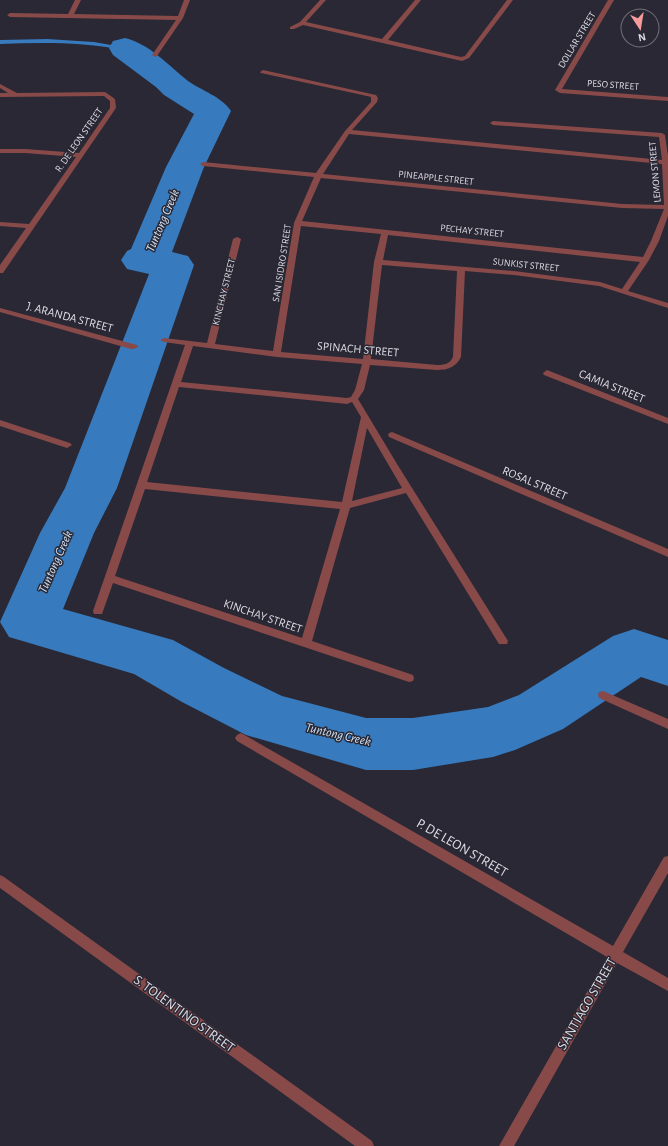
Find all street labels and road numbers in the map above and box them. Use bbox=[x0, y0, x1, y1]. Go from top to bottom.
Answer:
street label: DOLLAR STREET bbox=[556, 10, 598, 70]
street label: PESO STREET bbox=[587, 78, 640, 92]
street label: R. DE LEON STREET bbox=[53, 106, 105, 174]
street label: LEMON STREET bbox=[647, 141, 663, 203]
street label: PINEAPPLE STREET bbox=[398, 169, 474, 187]
street label: SAN ISIDRO STREET bbox=[271, 223, 293, 303]
street label: PECHAY STREET bbox=[440, 223, 504, 239]
street label: KINCHAY STREET bbox=[211, 257, 237, 327]
street label: SUNKIST STREET bbox=[492, 257, 560, 273]
street label: J. ARANDA STREET bbox=[26, 300, 115, 334]
street label: SPINACH STREET bbox=[317, 339, 399, 359]
street label: CAMIA STREET bbox=[577, 367, 647, 405]
street label: ROSAL STREET bbox=[501, 464, 569, 502]
street label: KINCHAY STREET bbox=[222, 597, 304, 635]
street label: P. DE LEON STREET bbox=[414, 816, 510, 880]
street label: SANTIAGO STREET bbox=[555, 956, 619, 1052]
street label: S. TOLENTINO STREET bbox=[131, 973, 237, 1055]

